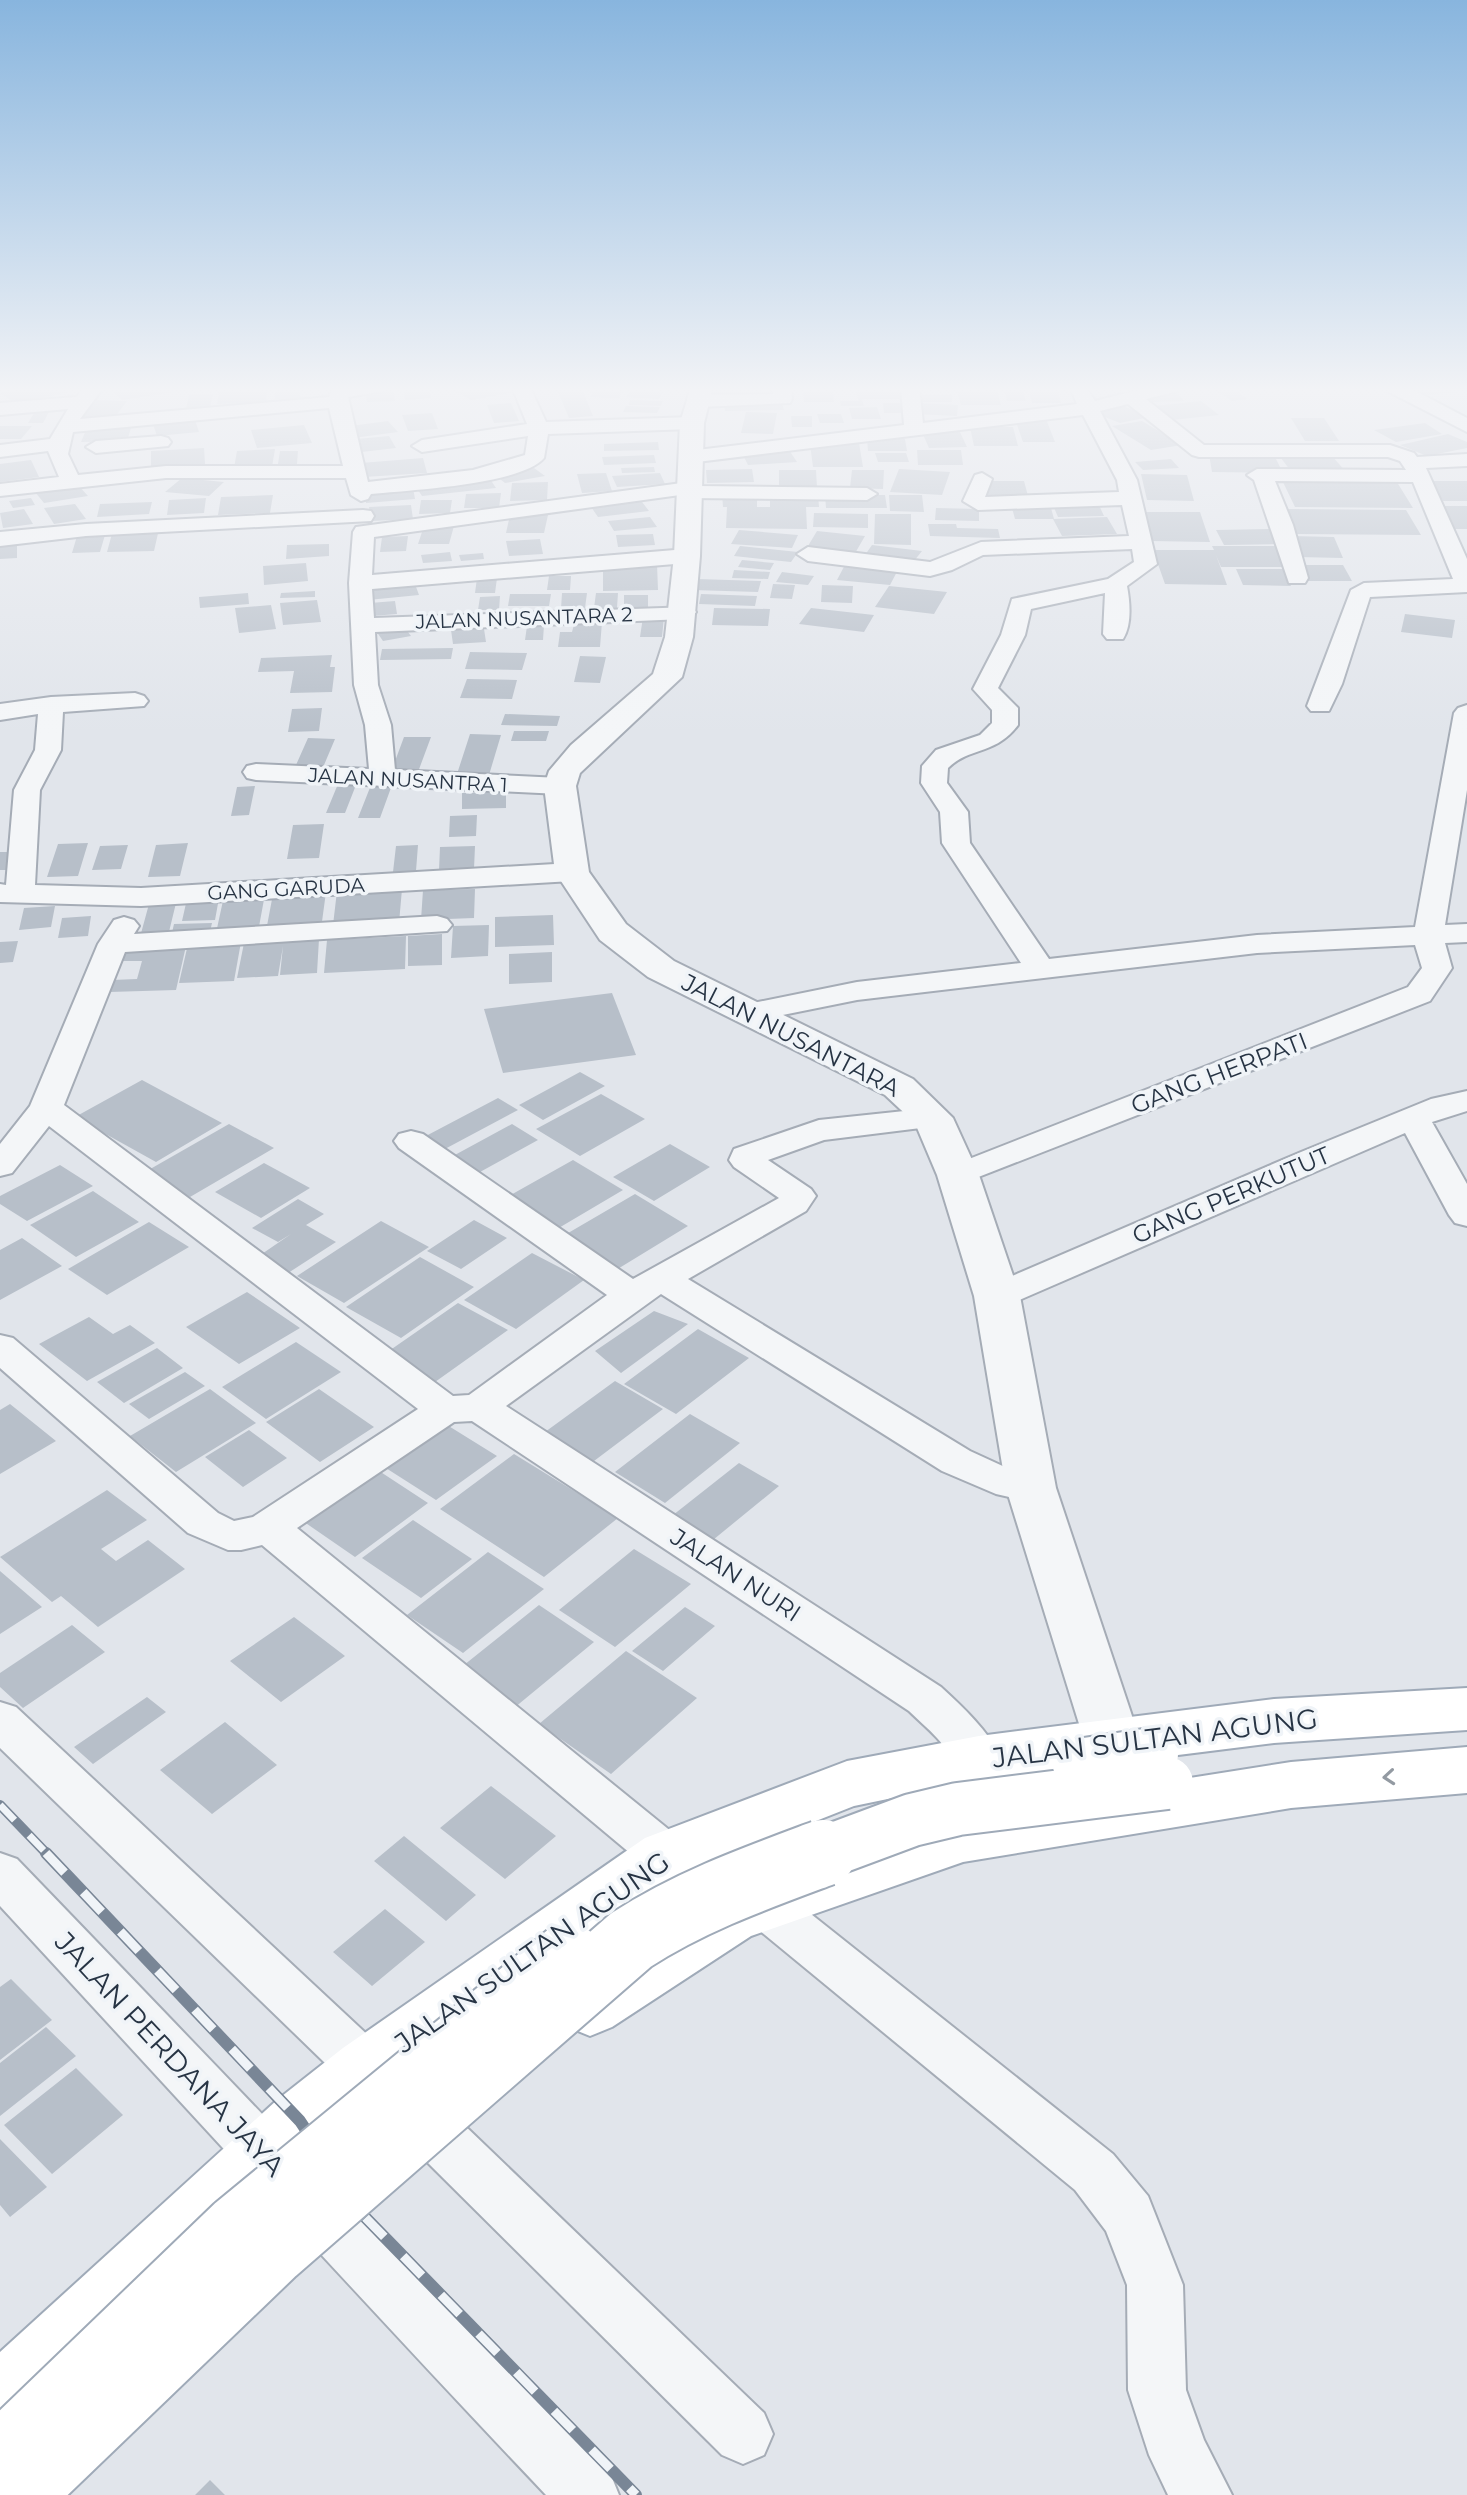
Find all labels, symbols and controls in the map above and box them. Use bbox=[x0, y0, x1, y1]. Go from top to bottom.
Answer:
street label: JALAN NUSANTARA 2 bbox=[414, 602, 633, 634]
street label: JALAN NUSANTRA 1 bbox=[307, 763, 508, 797]
street label: GANG GARUDA bbox=[207, 873, 366, 905]
street label: JALAN NUSANTARA bbox=[676, 967, 906, 1103]
street label: GANG HERPATI bbox=[1127, 1026, 1311, 1120]
street label: GANG PERKUTUT bbox=[1128, 1140, 1334, 1250]
street label: JALAN NURI bbox=[665, 1522, 806, 1628]
street label: JALAN SULTAN AGUNG bbox=[989, 1701, 1320, 1775]
one-way arrow bbox=[1382, 1768, 1395, 1785]
street label: JALAN SULTAN AGUNG bbox=[387, 1844, 676, 2060]
street label: JALAN PERDANA JAYA bbox=[47, 1924, 293, 2184]

